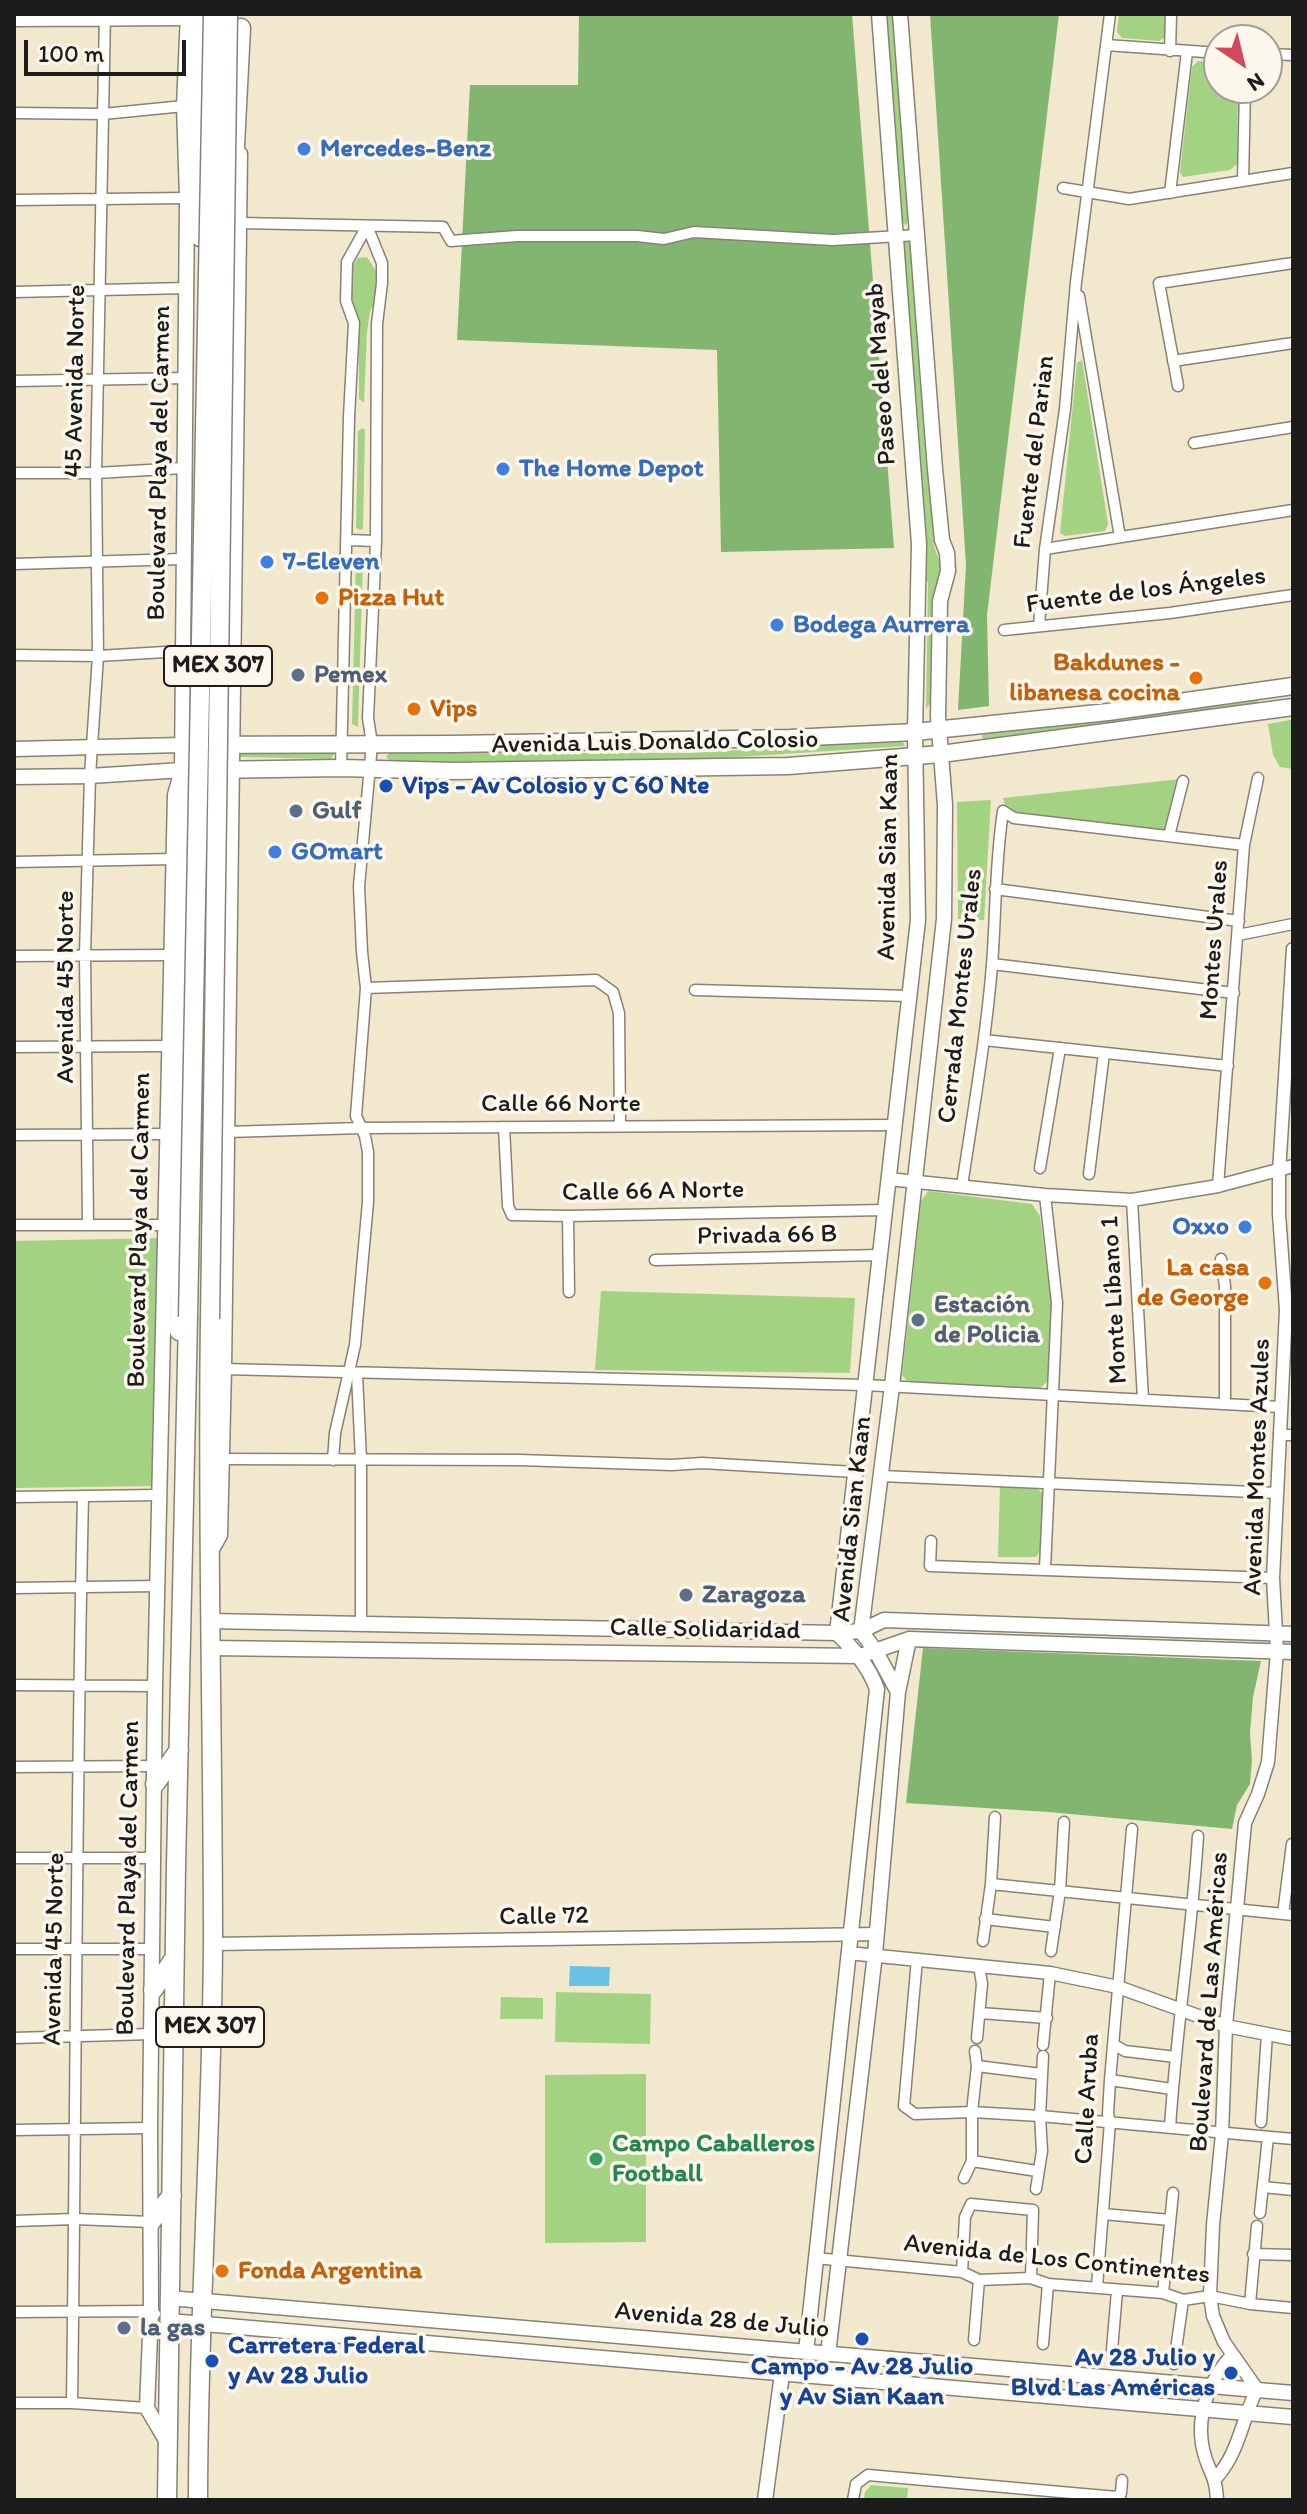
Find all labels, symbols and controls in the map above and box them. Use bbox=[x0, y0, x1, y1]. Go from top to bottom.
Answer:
scale bar bbox=[28, 24, 190, 74]
north arrow bbox=[1203, 24, 1283, 104]
text: 100 m bbox=[38, 39, 104, 68]
text: N bbox=[1242, 67, 1270, 98]
place label: Mercedes-Benz bbox=[320, 133, 491, 165]
marker: Mercedes-Benz bbox=[295, 140, 313, 158]
street label: Paseo del Mayab bbox=[860, 282, 904, 466]
street label: 45 Avenida Norte bbox=[59, 284, 93, 478]
street label: Boulevard Playa del Carmen bbox=[142, 305, 178, 621]
street label: Fuente del Parian bbox=[1008, 354, 1062, 550]
place label: The Home Depot bbox=[519, 453, 703, 485]
marker: The Home Depot bbox=[494, 460, 512, 478]
place label: 7-Eleven bbox=[283, 546, 380, 578]
marker: 7-Eleven bbox=[258, 553, 276, 571]
street label: Fuente de los Ángeles bbox=[1024, 561, 1268, 621]
place label: Pizza Hut bbox=[338, 582, 444, 614]
marker: Pizza Hut bbox=[313, 589, 331, 607]
place label: Bodega Aurrera bbox=[793, 609, 969, 641]
marker: Bodega Aurrera bbox=[768, 616, 786, 634]
road number: MEX 307 bbox=[164, 646, 272, 686]
place label: Bakdunes - libanesa cocina bbox=[1009, 647, 1180, 708]
place label: Pemex bbox=[314, 659, 387, 691]
marker: Pemex bbox=[289, 666, 307, 684]
marker: Bakdunes - libanesa cocina bbox=[1187, 669, 1205, 687]
place label: Vips bbox=[430, 693, 477, 725]
marker: Vips bbox=[405, 700, 423, 718]
street label: Avenida Luis Donaldo Colosio bbox=[491, 725, 819, 761]
street label: Avenida Sian Kaan bbox=[872, 753, 906, 961]
place label: Vips - Av Colosio y C 60 Nte bbox=[402, 770, 709, 802]
marker: Vips - Av Colosio y C 60 Nte bbox=[377, 777, 395, 795]
place label: Gulf bbox=[312, 795, 361, 827]
marker: Gulf bbox=[287, 802, 305, 820]
place label: GOmart bbox=[291, 836, 383, 868]
marker: GOmart bbox=[266, 843, 284, 861]
street label: Montes Urales bbox=[1194, 859, 1236, 1021]
street label: Cerrada Montes Urales bbox=[932, 867, 990, 1125]
street label: Avenida 45 Norte bbox=[50, 890, 82, 1084]
street label: Boulevard Playa del Carmen bbox=[122, 1072, 158, 1388]
street label: Calle 66 Norte bbox=[481, 1088, 641, 1120]
street label: Calle 66 A Norte bbox=[562, 1175, 744, 1209]
place label: Oxxo bbox=[1172, 1211, 1229, 1243]
street label: Monte Líbano 1 bbox=[1095, 1215, 1135, 1385]
marker: Oxxo bbox=[1236, 1218, 1254, 1236]
street label: Privada 66 B bbox=[697, 1219, 837, 1253]
place label: La casa de George bbox=[1137, 1252, 1249, 1314]
marker: La casa de George bbox=[1256, 1274, 1274, 1292]
place label: Estación de Policia bbox=[934, 1289, 1040, 1350]
marker: Estación de Policia bbox=[909, 1311, 927, 1329]
street label: Avenida Montes Azules bbox=[1238, 1338, 1278, 1596]
street label: Avenida Sian Kaan bbox=[827, 1414, 879, 1624]
place label: Zaragoza bbox=[702, 1579, 805, 1611]
marker: Zaragoza bbox=[677, 1586, 695, 1604]
street label: Calle Solidaridad bbox=[609, 1613, 801, 1647]
street label: Boulevard Playa del Carmen bbox=[111, 1720, 147, 2036]
street label: Boulevard de Las Américas bbox=[1184, 1851, 1236, 2153]
street label: Avenida 45 Norte bbox=[38, 1852, 72, 2046]
street label: Calle 72 bbox=[499, 1901, 589, 1933]
road number: MEX 307 bbox=[156, 2007, 264, 2047]
street label: Calle Aruba bbox=[1069, 2033, 1107, 2165]
place label: Campo Caballeros Football bbox=[612, 2128, 815, 2190]
marker: Campo Caballeros Football bbox=[587, 2150, 605, 2168]
street label: Avenida de Los Continentes bbox=[902, 2228, 1212, 2292]
place label: Fonda Argentina bbox=[238, 2255, 422, 2287]
marker: Fonda Argentina bbox=[213, 2262, 231, 2280]
street label: Avenida 28 de Julio bbox=[614, 2296, 830, 2346]
place label: la gas bbox=[140, 2312, 205, 2344]
marker: la gas bbox=[115, 2319, 133, 2337]
place label: Carretera Federal y Av 28 Julio bbox=[228, 2330, 425, 2392]
marker: Campo - Av 28 Julio y Av Sian Kaan bbox=[853, 2330, 871, 2348]
place label: Av 28 Julio y Blvd Las Américas bbox=[1011, 2342, 1215, 2404]
place label: Campo - Av 28 Julio y Av Sian Kaan bbox=[751, 2351, 973, 2412]
marker: Carretera Federal y Av 28 Julio bbox=[203, 2352, 221, 2370]
marker: Av 28 Julio y Blvd Las Américas bbox=[1222, 2364, 1240, 2382]

